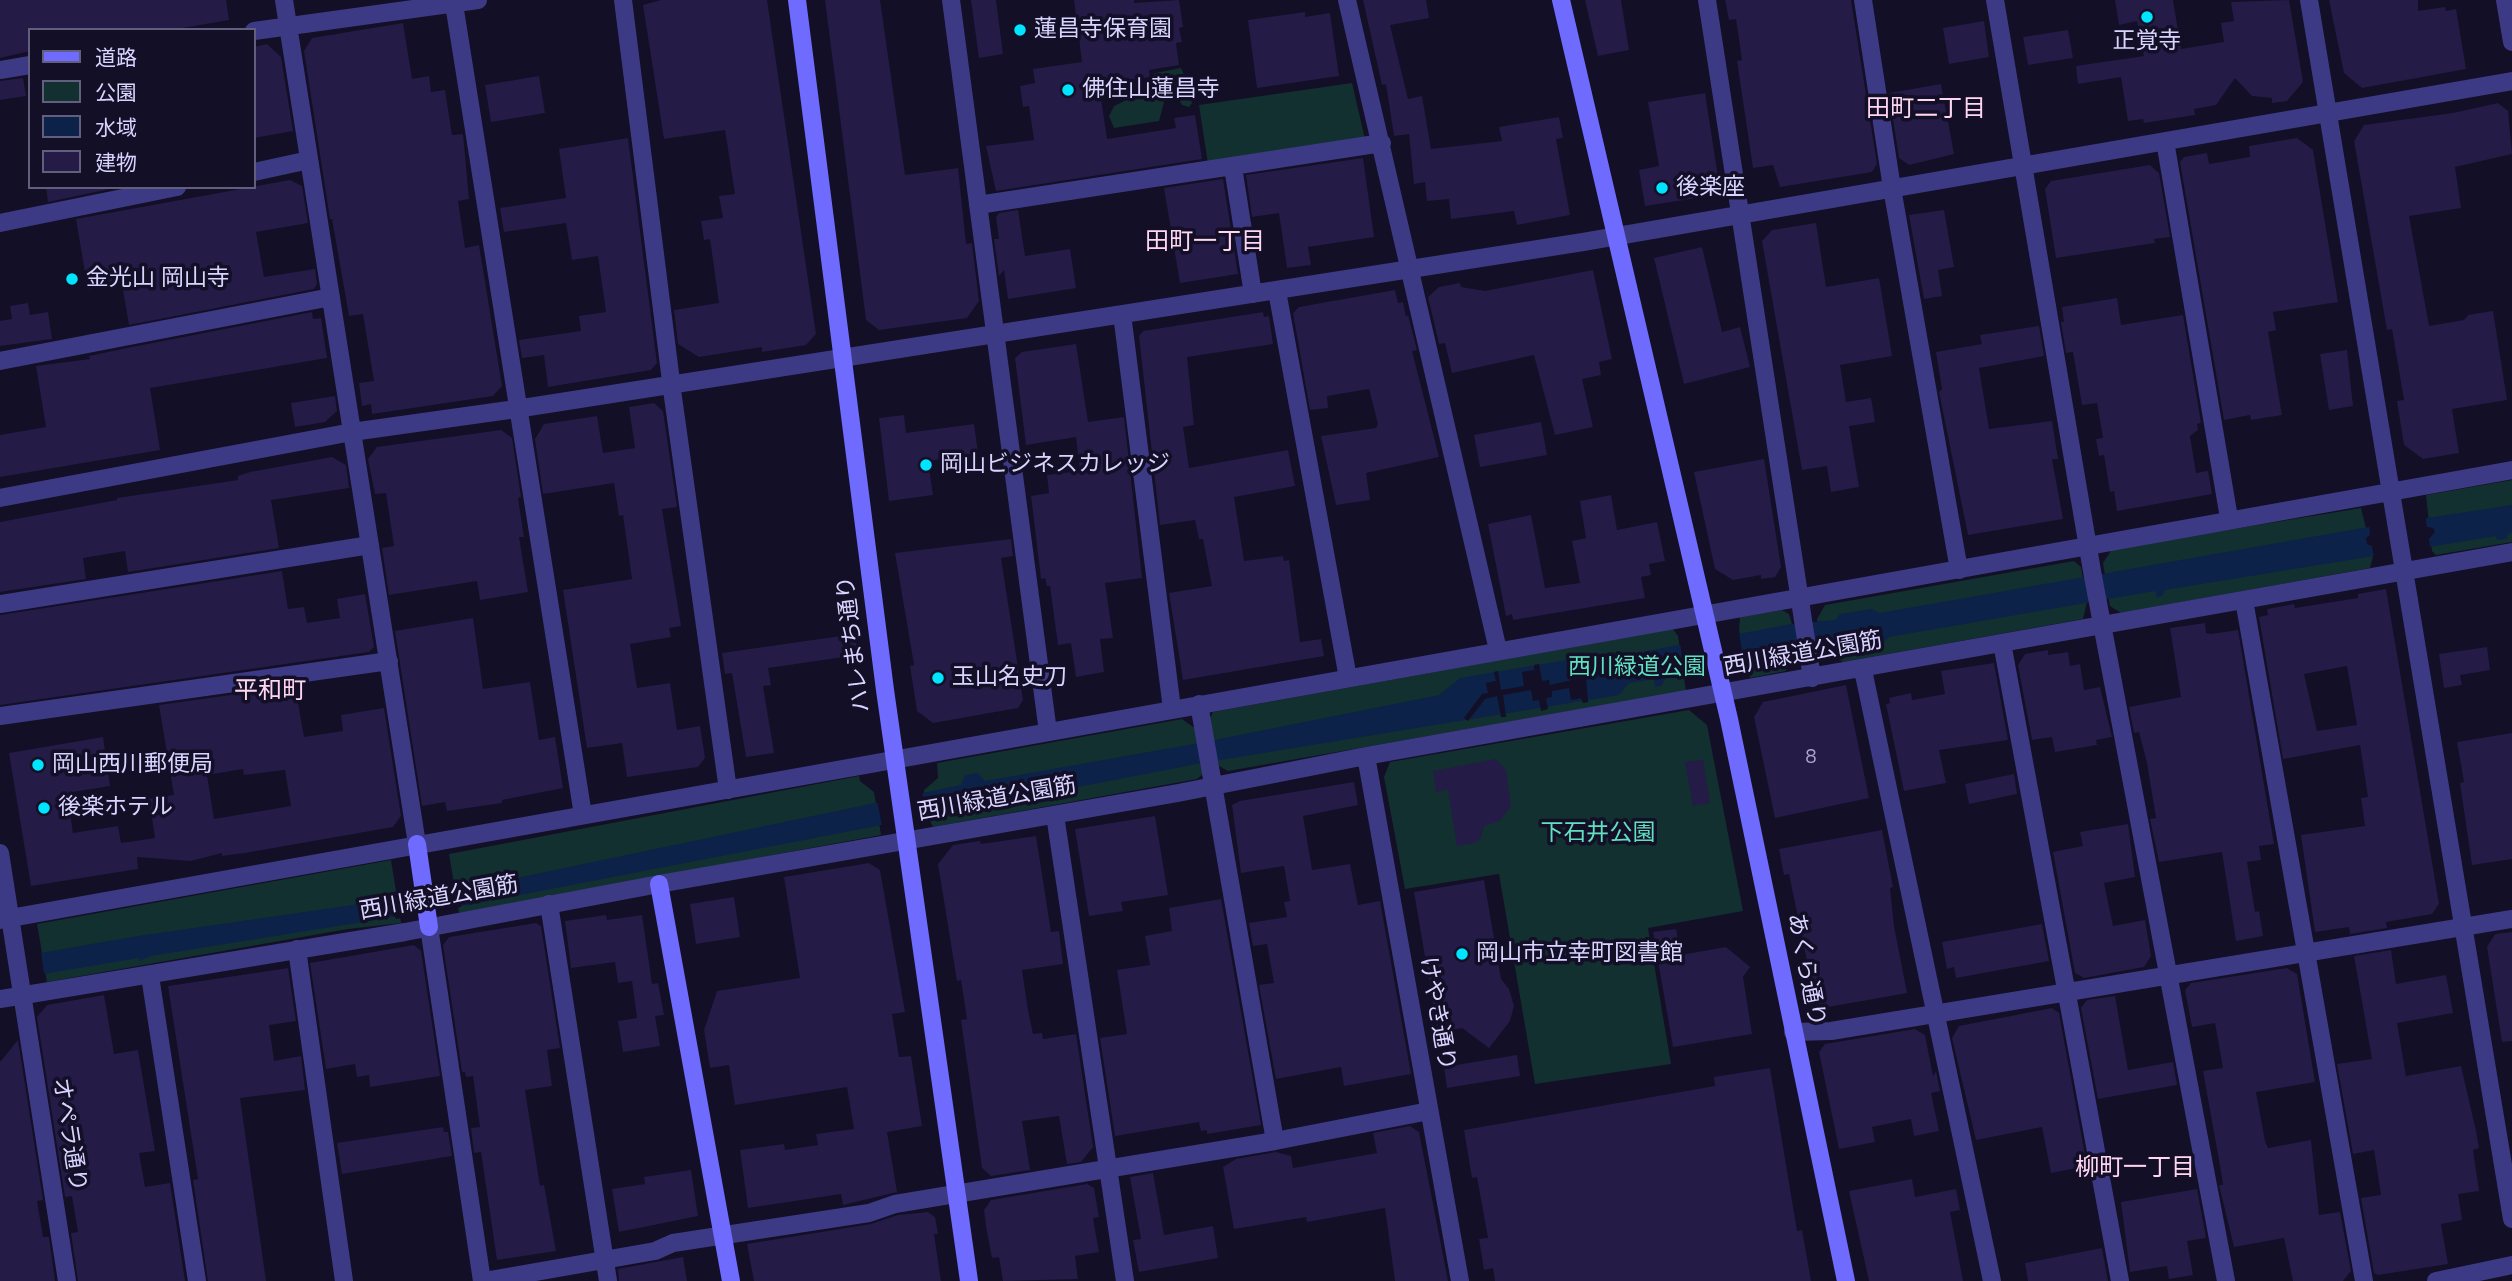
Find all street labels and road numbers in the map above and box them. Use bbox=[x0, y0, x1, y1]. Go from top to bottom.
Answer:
street label: ハレまち通り bbox=[833, 574, 877, 714]
street label: 西川緑道公園筋 bbox=[1721, 627, 1885, 683]
street label: 西川緑道公園筋 bbox=[915, 772, 1079, 828]
street label: 西川緑道公園筋 bbox=[357, 871, 521, 927]
street label: あくら通り bbox=[1780, 911, 1830, 1029]
street label: けやき通り bbox=[1412, 955, 1460, 1073]
street label: オペラ通り bbox=[45, 1076, 91, 1194]

